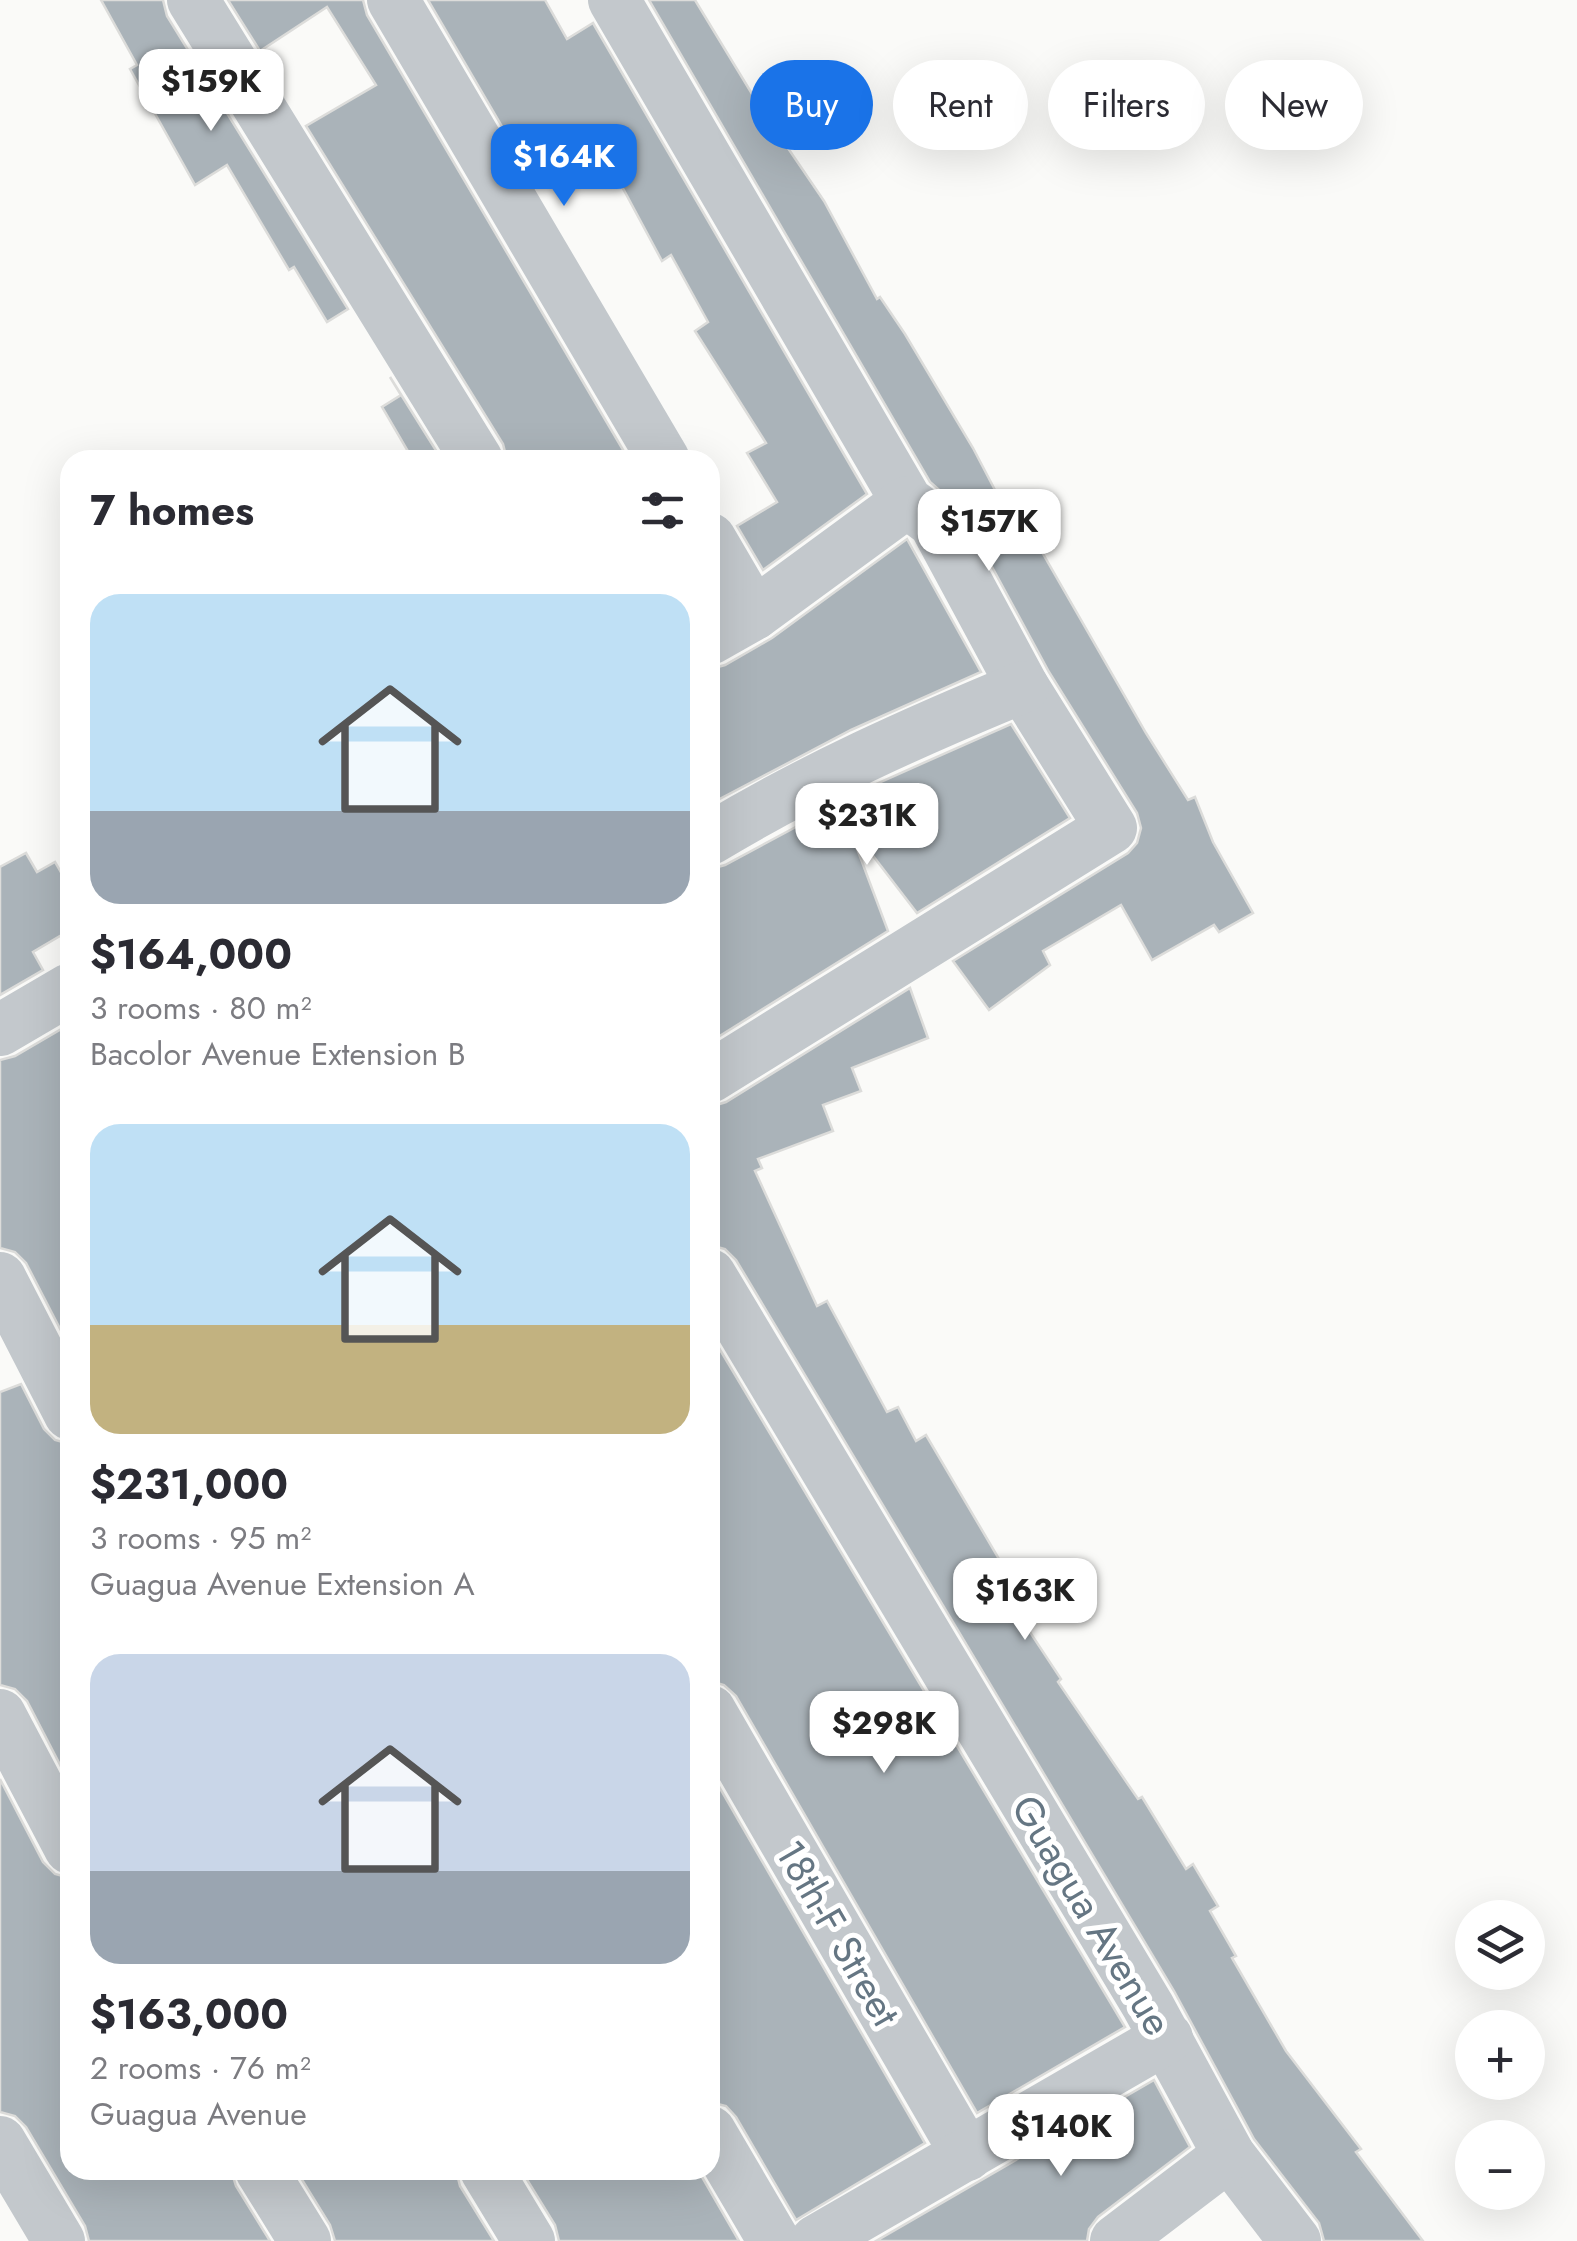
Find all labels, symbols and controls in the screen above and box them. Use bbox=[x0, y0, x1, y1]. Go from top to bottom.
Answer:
pin: $159K bbox=[141, 49, 281, 134]
text: $159K bbox=[161, 58, 261, 104]
chip: Buy bbox=[750, 60, 873, 150]
chip: Rent bbox=[893, 60, 1028, 150]
chip: Filters bbox=[1048, 60, 1205, 150]
chip: New bbox=[1225, 60, 1363, 150]
pin: $164K bbox=[494, 124, 634, 209]
text: $164K bbox=[513, 133, 615, 179]
text: 7 homes bbox=[90, 480, 254, 541]
icon: filters bbox=[635, 483, 690, 538]
pin: $157K bbox=[919, 489, 1059, 574]
text: $157K bbox=[940, 498, 1038, 544]
icon: home bbox=[300, 659, 480, 839]
pin: $231K bbox=[797, 783, 937, 868]
text: $231K bbox=[817, 792, 917, 838]
text: $164,000 bbox=[90, 924, 292, 985]
text: 3 rooms · 80 m² bbox=[90, 985, 311, 1031]
text: Bacolor Avenue Extension B bbox=[90, 1031, 466, 1077]
icon: home bbox=[300, 1189, 480, 1369]
text: $231,000 bbox=[90, 1454, 288, 1515]
text: 3 rooms · 95 m² bbox=[90, 1515, 311, 1561]
pin: $163K bbox=[955, 1558, 1095, 1643]
text: Guagua Avenue Extension A bbox=[90, 1561, 475, 1607]
text: $163K bbox=[975, 1567, 1075, 1613]
pin: $298K bbox=[814, 1691, 954, 1776]
text: $298K bbox=[832, 1700, 936, 1746]
icon: home bbox=[300, 1719, 480, 1899]
street label: Guagua Avenue bbox=[997, 1784, 1187, 2046]
street label: 18th-F Street bbox=[761, 1829, 915, 2037]
map controls bbox=[1455, 1900, 1545, 2210]
button: layers bbox=[1455, 1900, 1545, 1990]
text: $163,000 bbox=[90, 1984, 288, 2045]
button: + bbox=[1455, 2010, 1545, 2100]
text: 2 rooms · 76 m² bbox=[90, 2045, 311, 2091]
text: Guagua Avenue bbox=[90, 2091, 307, 2137]
pin: $140K bbox=[991, 2094, 1131, 2179]
text: $140K bbox=[1010, 2103, 1112, 2149]
button: − bbox=[1455, 2120, 1545, 2210]

